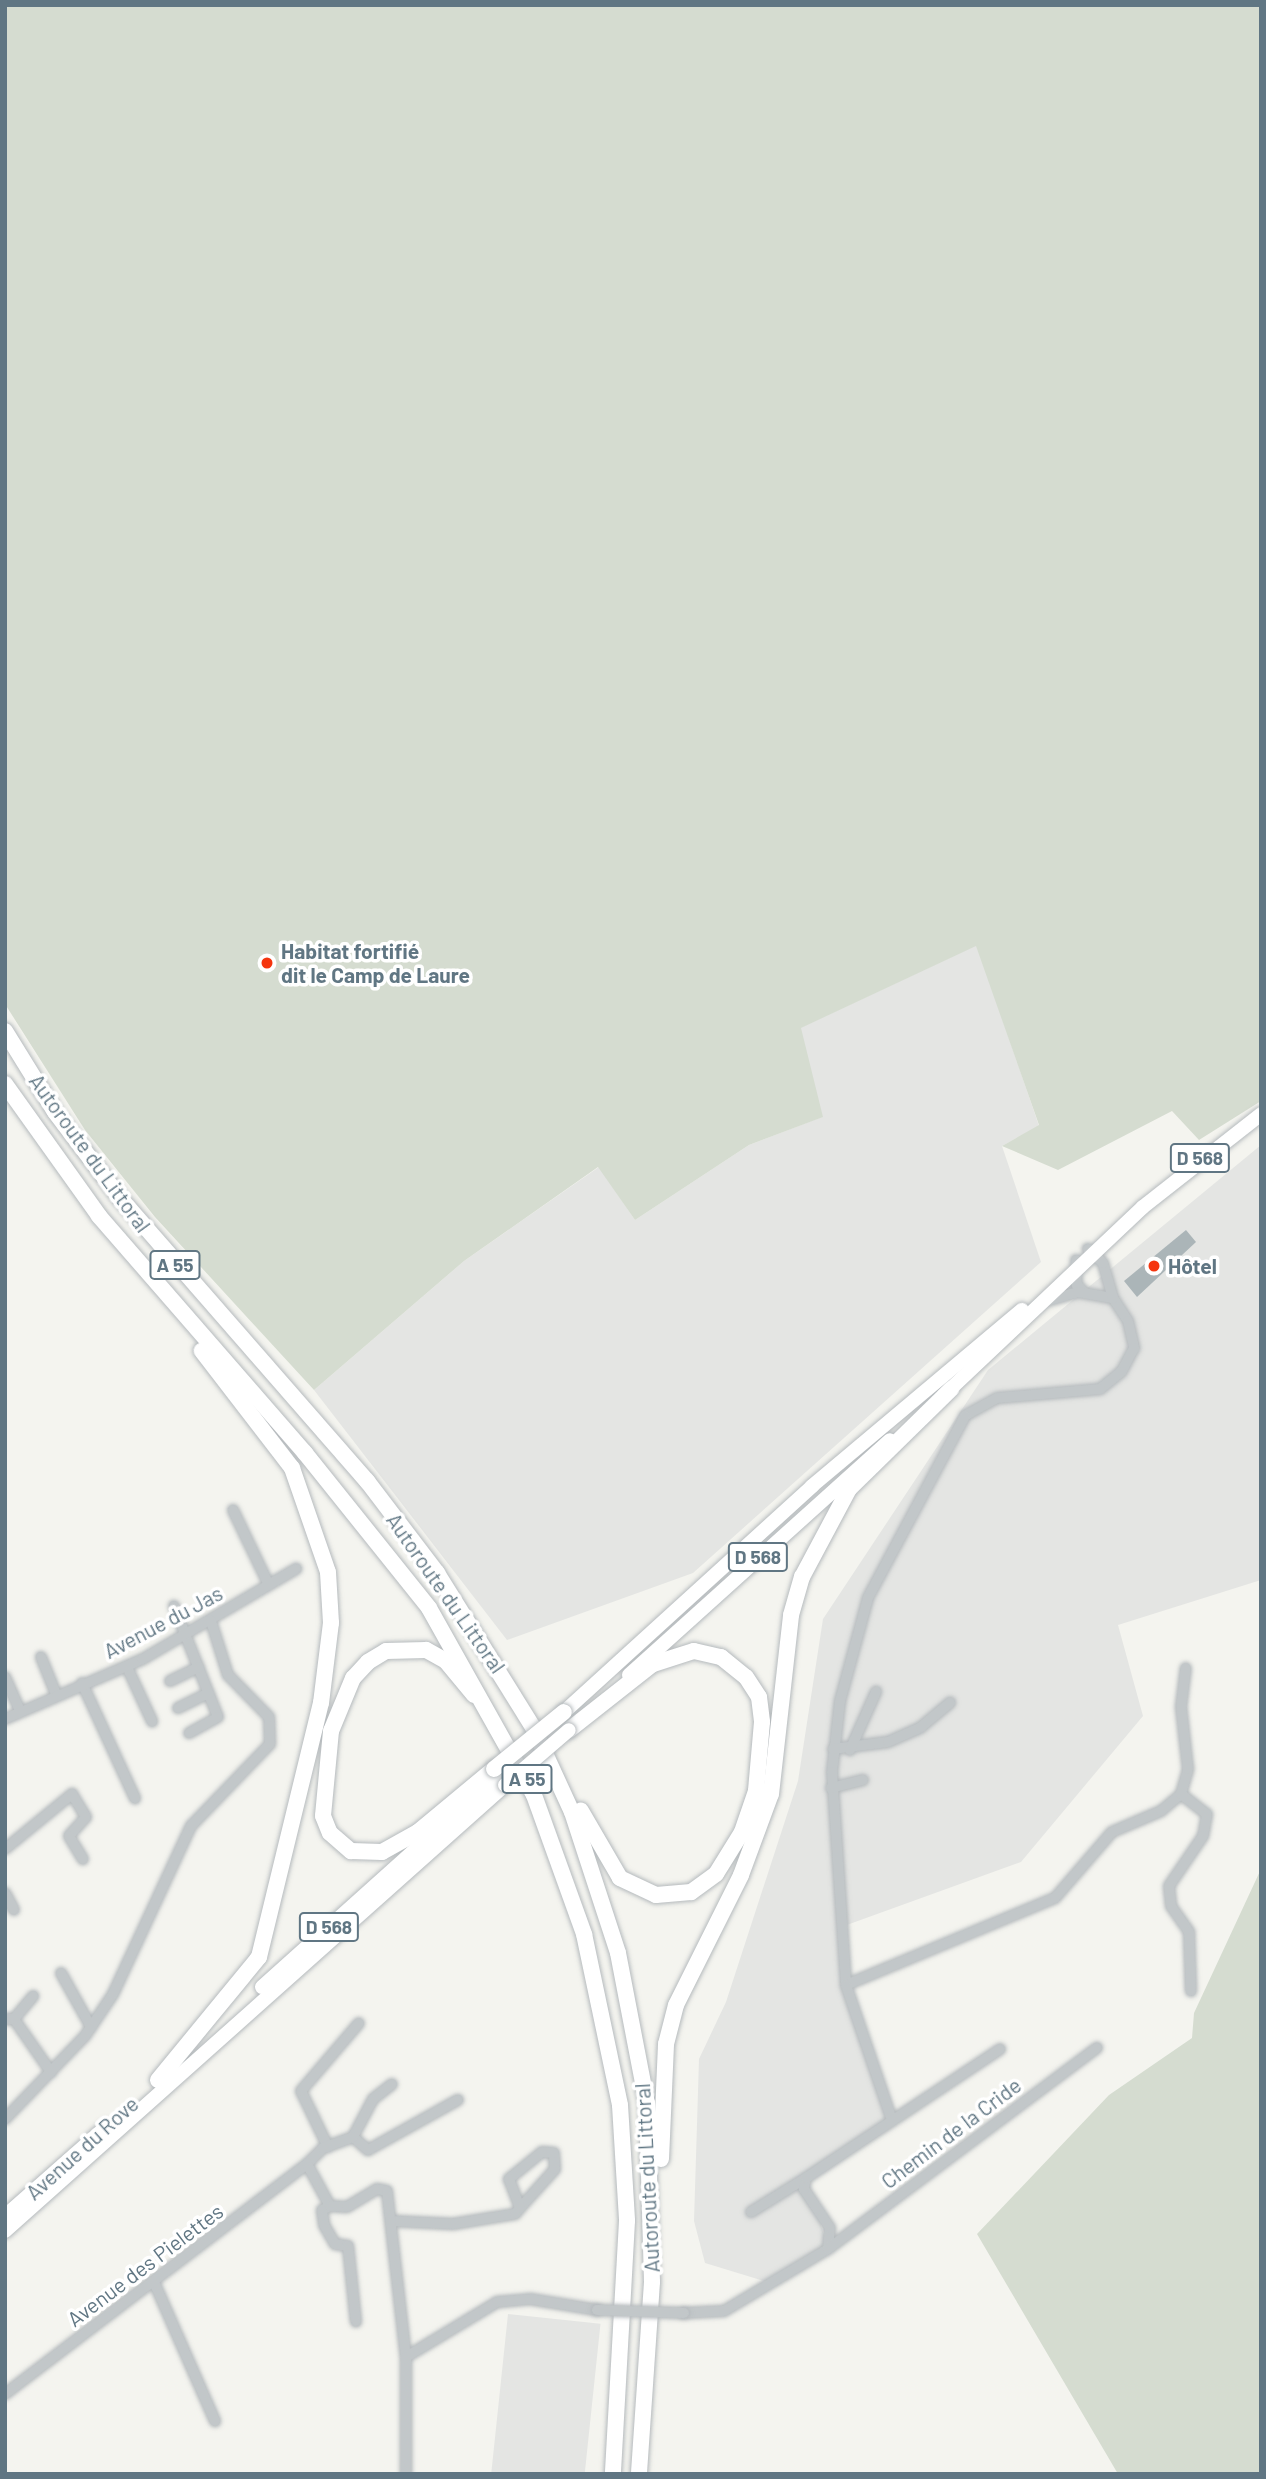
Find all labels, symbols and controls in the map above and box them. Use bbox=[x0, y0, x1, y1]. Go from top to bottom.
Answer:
place label: Habitat fortifié dit le Camp de Laure bbox=[281, 938, 470, 988]
marker: Habitat fortifié dit le Camp de Laure bbox=[259, 955, 275, 971]
street label: Autoroute du Littoral bbox=[24, 1069, 156, 1237]
road number: D 568 bbox=[1168, 1142, 1232, 1174]
road number: A 55 bbox=[149, 1250, 201, 1280]
place label: Hôtel bbox=[1168, 1253, 1217, 1279]
marker: Hôtel bbox=[1146, 1258, 1162, 1274]
street label: Autoroute du Littoral bbox=[381, 1508, 511, 1678]
road number: D 568 bbox=[726, 1541, 790, 1572]
street label: Avenue du Jas bbox=[99, 1580, 227, 1664]
road number: A 55 bbox=[501, 1764, 553, 1794]
road number: D 568 bbox=[298, 1912, 360, 1942]
street label: Chemin de la Cride bbox=[876, 2072, 1026, 2194]
street label: Autoroute du Littoral bbox=[629, 2083, 665, 2273]
street label: Avenue du Rove bbox=[21, 2091, 143, 2205]
street label: Avenue des Pielettes bbox=[62, 2198, 228, 2332]

